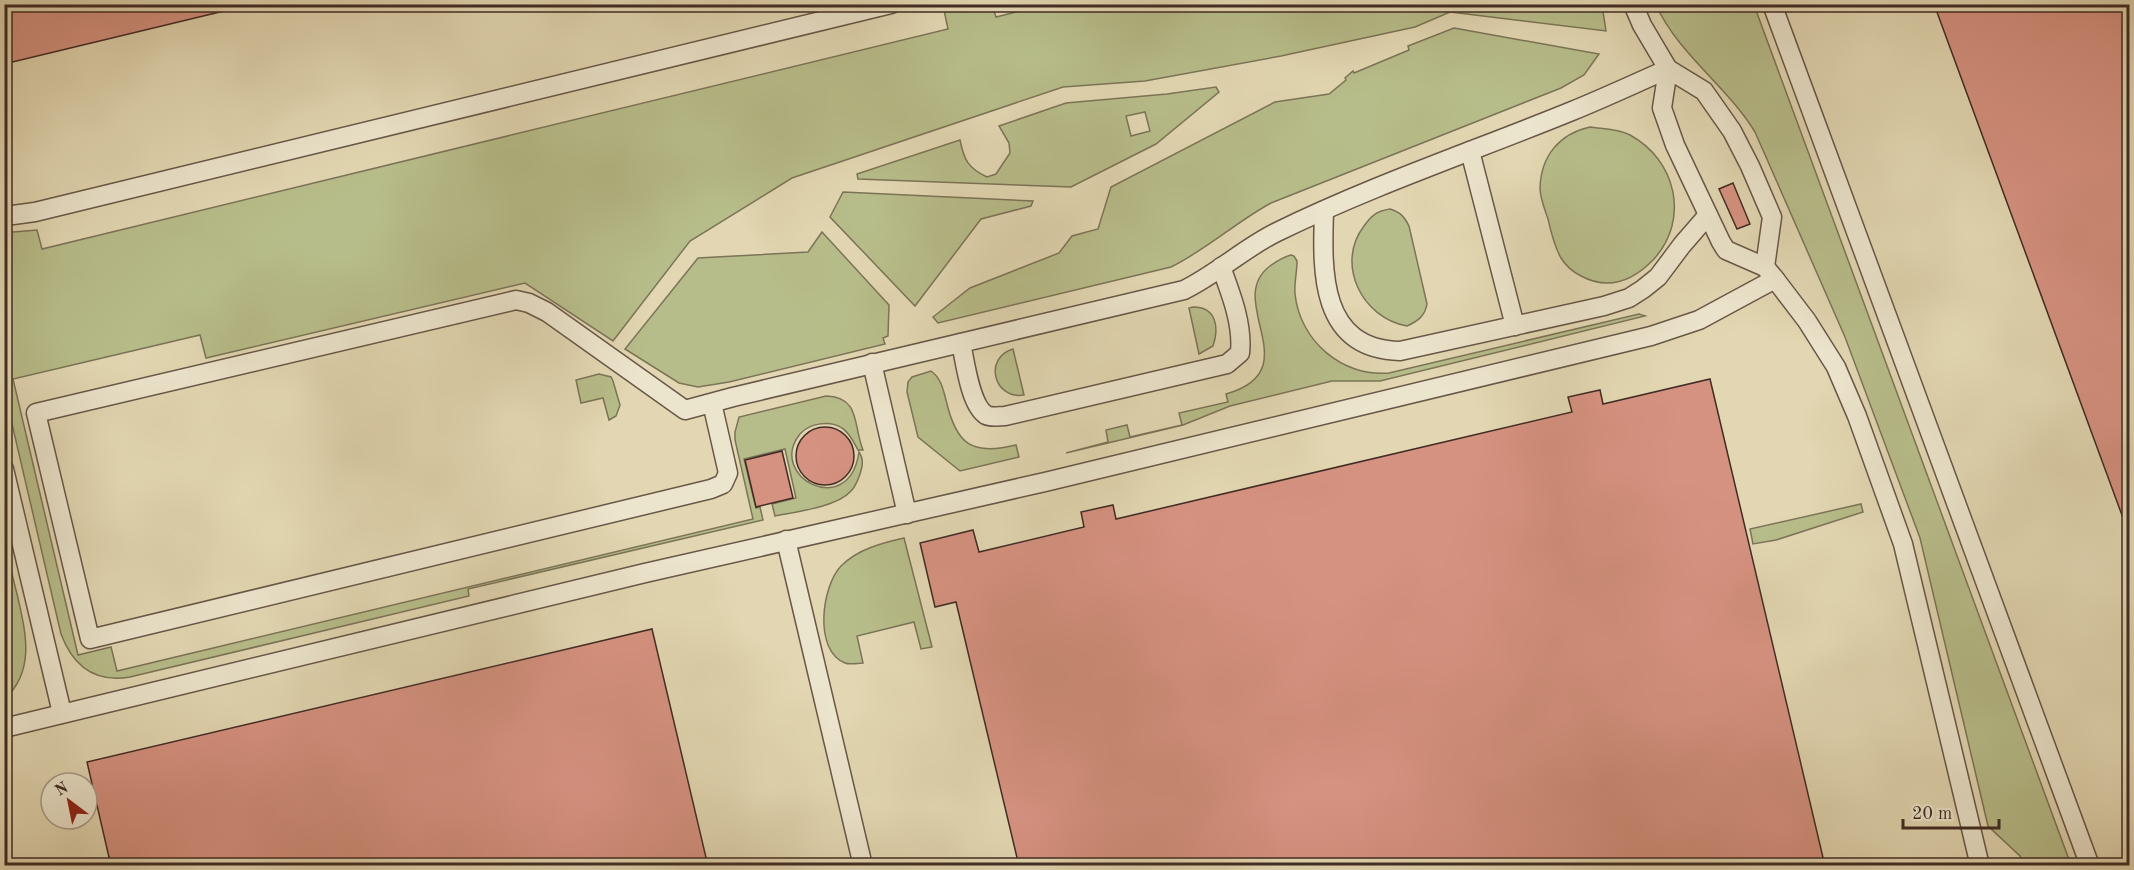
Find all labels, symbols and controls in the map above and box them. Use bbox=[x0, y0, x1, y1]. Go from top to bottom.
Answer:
north arrow bbox=[39, 771, 99, 831]
text: N bbox=[53, 780, 72, 800]
scale bar bbox=[1903, 792, 1999, 830]
text: 20 m bbox=[1912, 805, 1952, 823]

